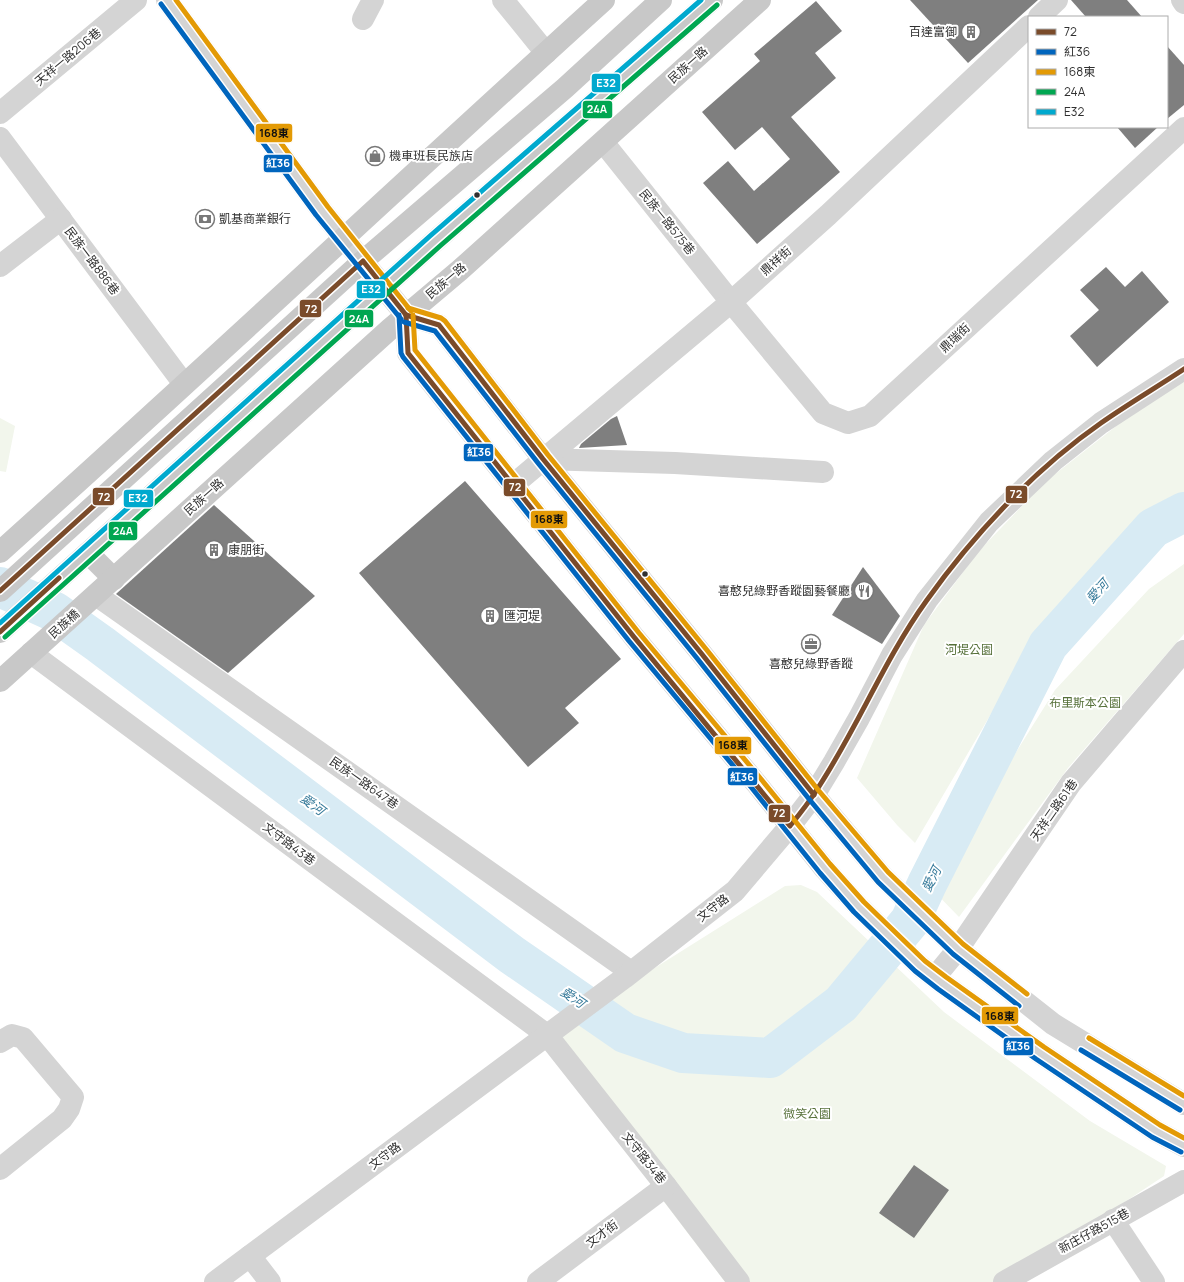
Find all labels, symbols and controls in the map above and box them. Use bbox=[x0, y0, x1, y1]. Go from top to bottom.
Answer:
legend bbox=[1028, 16, 1168, 128]
building icon: 百達富御 bbox=[960, 21, 982, 43]
place label: 百達富御 bbox=[909, 23, 957, 40]
text: 72 bbox=[1064, 23, 1077, 40]
street label: 天祥一路206巷 bbox=[31, 24, 104, 89]
street label: 民族一路 bbox=[664, 42, 711, 87]
text: 紅36 bbox=[1064, 43, 1090, 60]
text: 168東 bbox=[1064, 63, 1095, 80]
line badge: E32 bbox=[591, 73, 621, 93]
text: E32 bbox=[596, 75, 616, 90]
text: 24A bbox=[1064, 83, 1086, 100]
line badge: 24A bbox=[582, 100, 613, 119]
text: 24A bbox=[587, 101, 608, 116]
text: E32 bbox=[1064, 103, 1084, 120]
line badge: 168東 bbox=[255, 123, 293, 143]
text: 168東 bbox=[259, 125, 289, 140]
shop icon: 機車班長民族店 bbox=[364, 145, 386, 167]
place label: 機車班長民族店 bbox=[389, 147, 473, 164]
line badge: 紅36 bbox=[263, 154, 293, 173]
text: 紅36 bbox=[266, 155, 290, 170]
street label: 民族一路575巷 bbox=[636, 185, 699, 258]
unlabelled marker bbox=[472, 190, 482, 200]
bank icon: 凱基商業銀行 bbox=[194, 208, 216, 230]
place label: 凱基商業銀行 bbox=[219, 210, 291, 227]
street label: 民族一路886巷 bbox=[61, 223, 124, 298]
street label: 鼎祥街 bbox=[757, 242, 795, 279]
street label: 民族一路 bbox=[422, 259, 470, 303]
line badge: E32 bbox=[356, 280, 386, 299]
text: E32 bbox=[361, 281, 381, 296]
line badge: 72 bbox=[299, 299, 322, 318]
text: 72 bbox=[305, 301, 317, 316]
line badge: 24A bbox=[344, 309, 374, 328]
text: 24A bbox=[349, 311, 370, 326]
street label: 鼎瑞街 bbox=[936, 319, 974, 356]
line badge: 紅36 bbox=[463, 443, 494, 462]
text: 紅36 bbox=[467, 444, 491, 459]
street label: 民族一路 bbox=[180, 474, 227, 519]
line badge: 72 bbox=[503, 478, 526, 497]
text: 72 bbox=[509, 479, 521, 494]
line badge: 72 bbox=[1005, 485, 1028, 504]
text: 72 bbox=[1010, 486, 1022, 501]
line badge: 72 bbox=[92, 487, 115, 506]
text: 72 bbox=[98, 489, 110, 504]
line badge: E32 bbox=[123, 489, 154, 508]
text: E32 bbox=[128, 490, 148, 505]
line badge: 168東 bbox=[530, 510, 568, 529]
text: 168東 bbox=[534, 511, 564, 526]
line badge: 24A bbox=[108, 521, 138, 541]
text: 24A bbox=[113, 523, 134, 538]
building icon: 康朋街 bbox=[203, 539, 225, 561]
place label: 康朋街 bbox=[228, 541, 264, 558]
unlabelled marker bbox=[640, 569, 650, 579]
water label: 愛河 bbox=[1082, 573, 1114, 607]
restaurant icon: 喜憨兒綠野香蹤園藝餐廳 bbox=[853, 580, 875, 602]
place label: 喜憨兒綠野香蹤園藝餐廳 bbox=[718, 582, 850, 599]
street label: 民族橋 bbox=[45, 605, 83, 642]
building icon: 匯河堤 bbox=[479, 605, 501, 627]
place label: 匯河堤 bbox=[504, 607, 540, 624]
office icon: 喜憨兒綠野香蹤 bbox=[800, 633, 822, 655]
park label: 河堤公園 bbox=[945, 641, 993, 658]
place label: 喜憨兒綠野香蹤 bbox=[769, 655, 853, 672]
park label: 布里斯本公園 bbox=[1049, 694, 1121, 711]
line badge: 168東 bbox=[714, 736, 752, 755]
text: 168東 bbox=[718, 737, 748, 752]
street label: 民族一路647巷 bbox=[326, 753, 402, 813]
line badge: 紅36 bbox=[727, 767, 758, 786]
text: 紅36 bbox=[730, 769, 754, 784]
street label: 天祥二路61巷 bbox=[1026, 775, 1081, 844]
water label: 愛河 bbox=[297, 789, 331, 821]
line badge: 72 bbox=[768, 804, 791, 823]
text: 72 bbox=[773, 805, 785, 820]
street label: 文守路43巷 bbox=[260, 818, 319, 869]
water label: 愛河 bbox=[917, 861, 946, 895]
street label: 文守路 bbox=[693, 890, 732, 925]
water label: 愛河 bbox=[557, 982, 591, 1014]
line badge: 168東 bbox=[981, 1006, 1019, 1025]
text: 168東 bbox=[985, 1008, 1015, 1023]
line badge: 紅36 bbox=[1003, 1037, 1034, 1056]
text: 紅36 bbox=[1006, 1038, 1030, 1053]
park label: 微笑公園 bbox=[783, 1105, 831, 1122]
street label: 文守路34巷 bbox=[618, 1128, 670, 1187]
street label: 文守路 bbox=[365, 1138, 404, 1173]
street label: 新庄仔路515巷 bbox=[1055, 1204, 1132, 1257]
street label: 文才街 bbox=[582, 1216, 621, 1251]

